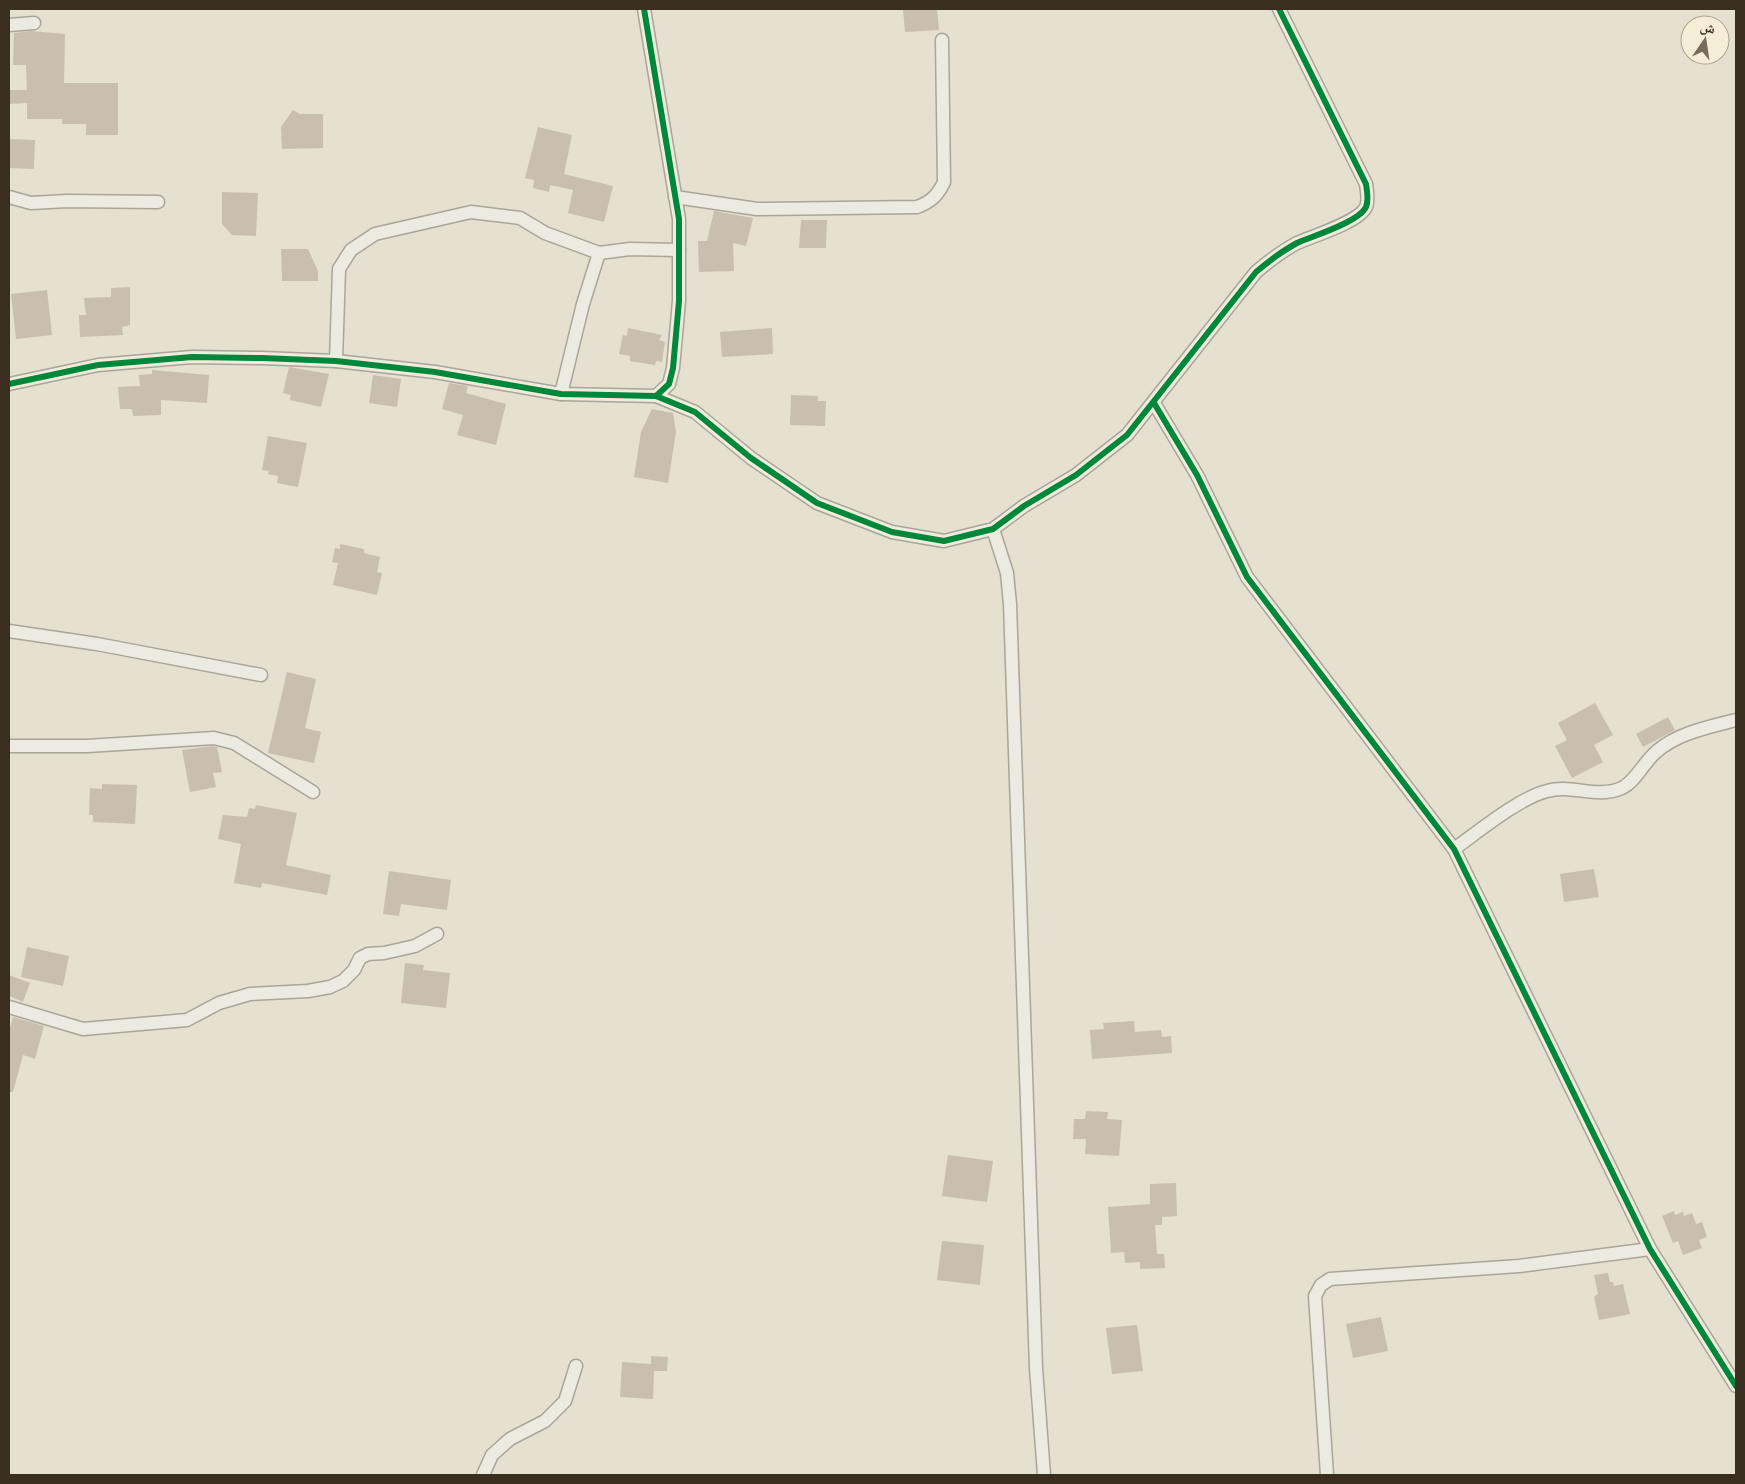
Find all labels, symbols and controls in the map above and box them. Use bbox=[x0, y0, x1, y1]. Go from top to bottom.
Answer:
north arrow bbox=[1680, 15, 1730, 65]
text: ش bbox=[1699, 19, 1717, 38]

